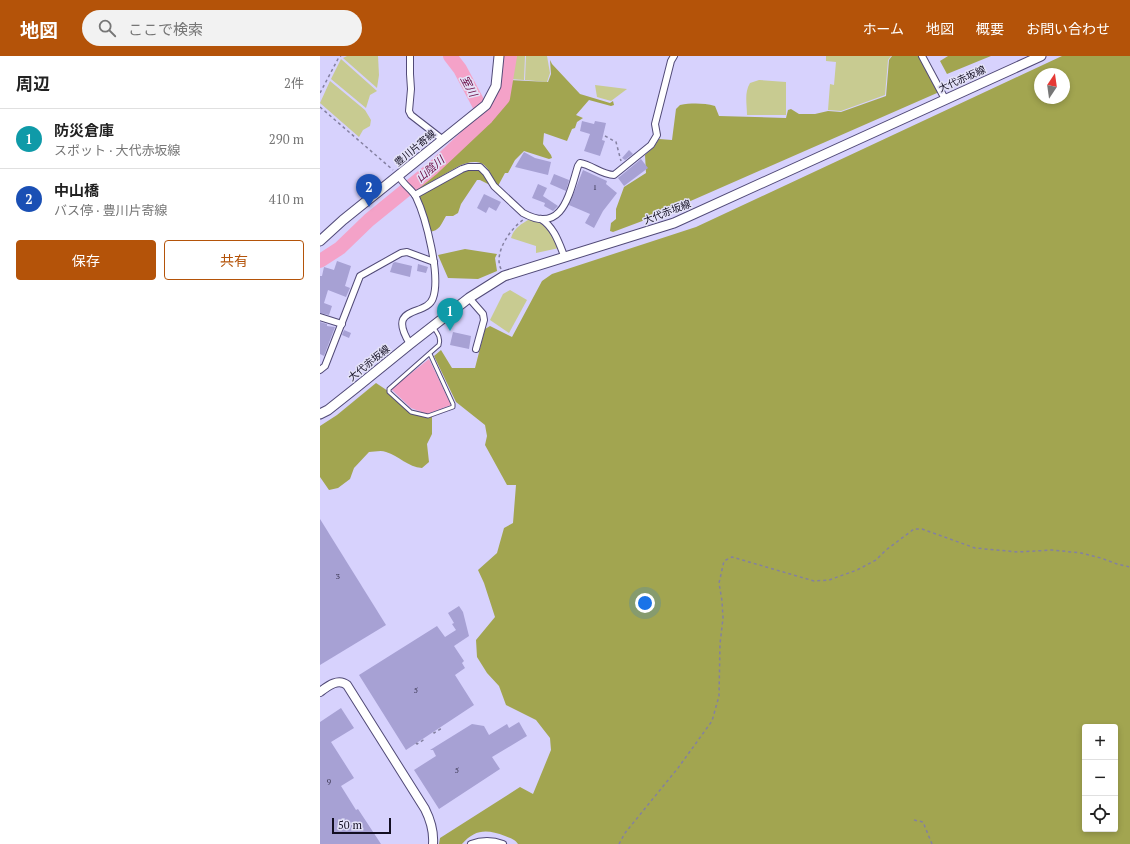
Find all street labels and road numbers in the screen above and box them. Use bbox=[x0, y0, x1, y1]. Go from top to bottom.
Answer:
street label: 大代赤坂線 bbox=[937, 63, 987, 95]
street label: 豊川片寄線 bbox=[392, 127, 438, 169]
street label: 大代赤坂線 bbox=[641, 197, 693, 227]
street label: 大代赤坂線 bbox=[345, 342, 393, 384]

